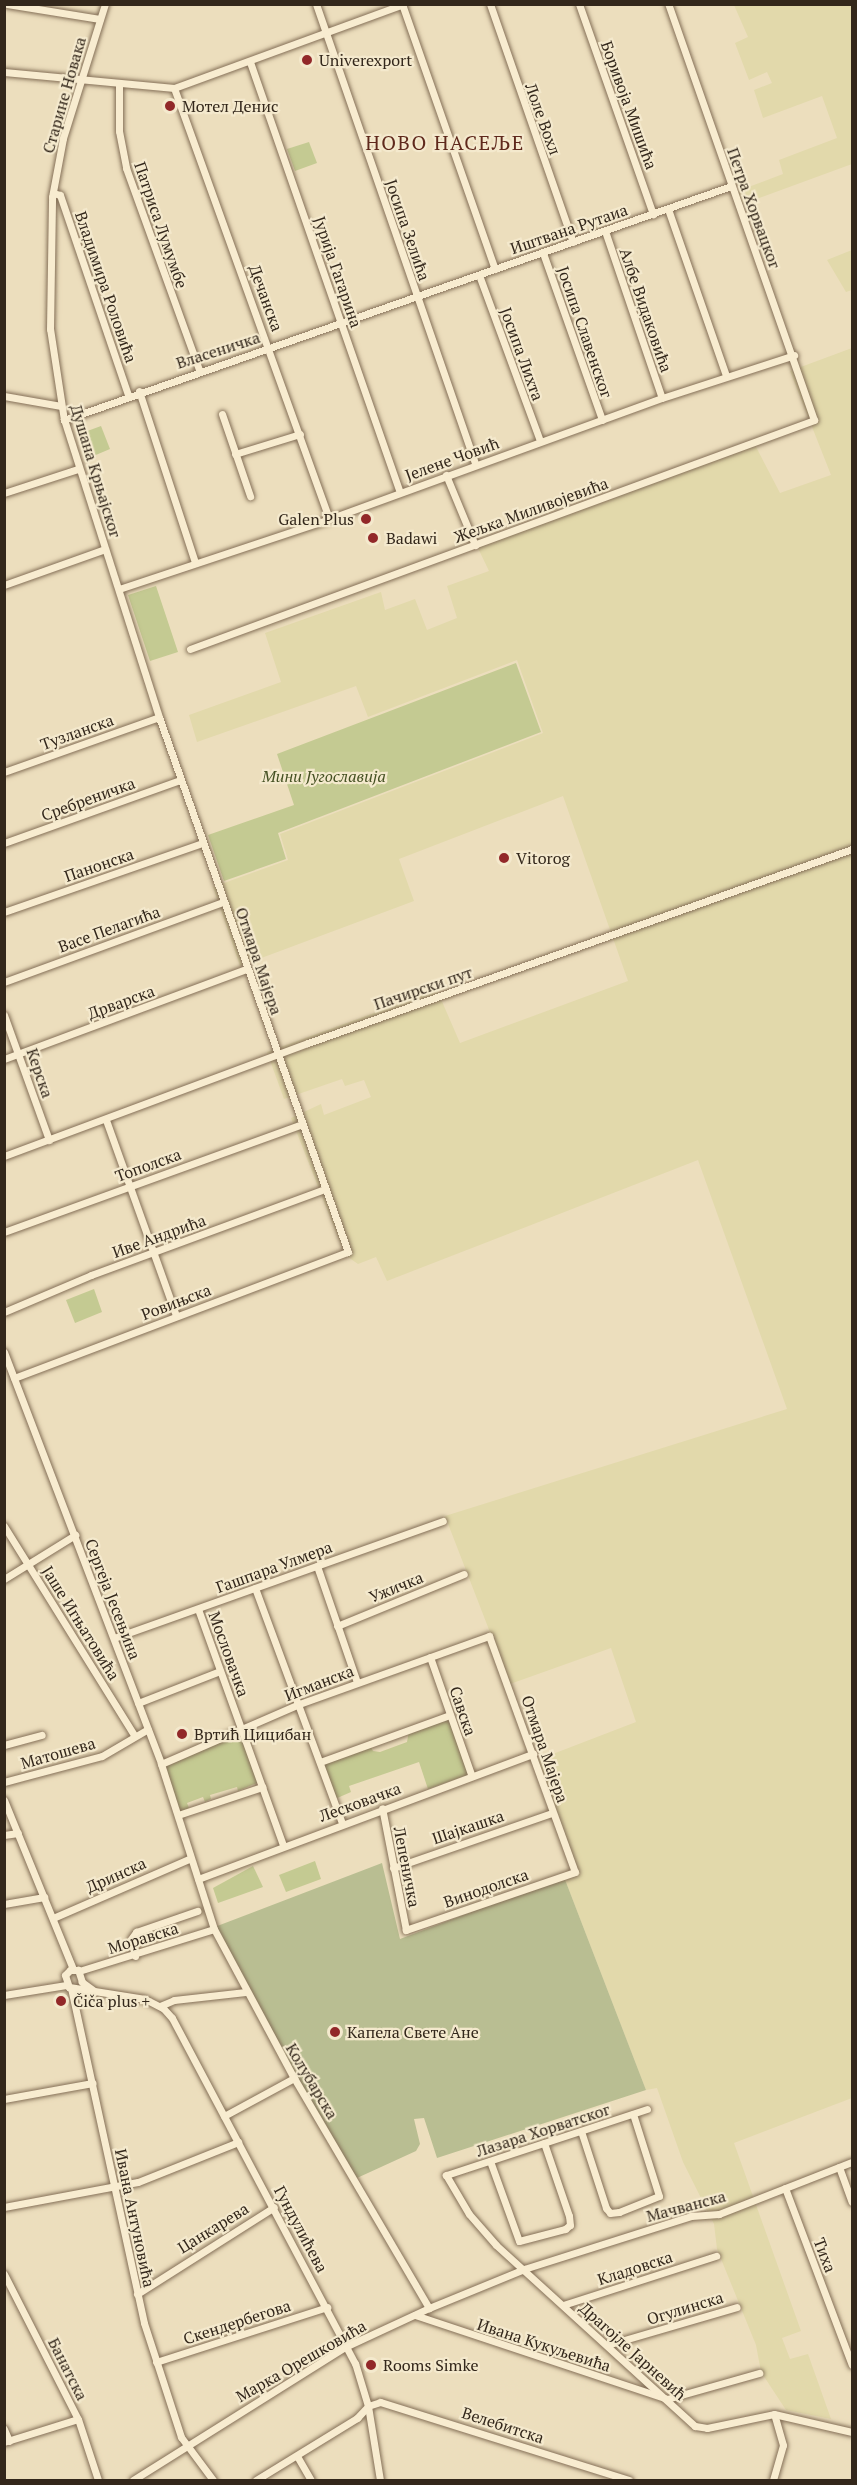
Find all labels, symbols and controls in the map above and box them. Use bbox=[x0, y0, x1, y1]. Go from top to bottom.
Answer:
street label: Старине Новака bbox=[38, 35, 90, 155]
street label: Боривоја Мишића bbox=[597, 38, 661, 172]
place label: Univerexport bbox=[319, 50, 412, 70]
marker: Univerexport bbox=[300, 53, 314, 67]
street label: Лоле Вохл bbox=[521, 80, 565, 158]
place label: Мотел Денис bbox=[182, 96, 278, 116]
marker: Мотел Денис bbox=[163, 99, 177, 113]
district label: НОВО НАСЕЉЕ bbox=[365, 130, 525, 154]
street label: Петра Хорвацког bbox=[723, 145, 785, 271]
street label: Патриса Лумумбе bbox=[130, 159, 192, 291]
street label: Јосипа Зелића bbox=[382, 177, 434, 283]
street label: Иштвана Рутаиа bbox=[508, 200, 630, 258]
street label: Владимира Роловића bbox=[71, 209, 141, 365]
street label: Јурија Гагарина bbox=[310, 214, 366, 330]
street label: Албе Видаковића bbox=[616, 245, 676, 375]
street label: Дечанска bbox=[245, 262, 287, 334]
street label: Јосипа Славенског bbox=[553, 264, 617, 400]
street label: Јосипа Лихта bbox=[496, 305, 548, 403]
street label: Власеничка bbox=[174, 327, 262, 373]
street label: Душана Крњајског bbox=[67, 402, 125, 540]
street label: Јелене Човић bbox=[403, 433, 501, 485]
street label: Жељка Миливојевића bbox=[451, 473, 611, 547]
place label: Galen Plus bbox=[278, 509, 354, 529]
marker: Galen Plus bbox=[359, 512, 373, 526]
place label: Badawi bbox=[386, 528, 437, 548]
marker: Badawi bbox=[364, 529, 382, 547]
street label: Тузланска bbox=[38, 710, 116, 754]
park label: Мини Југославија bbox=[262, 766, 386, 786]
street label: Сребреничка bbox=[38, 773, 138, 825]
street label: Панонска bbox=[62, 844, 136, 886]
place label: Vitorog bbox=[516, 848, 570, 868]
marker: Vitorog bbox=[497, 851, 511, 865]
street label: Васе Пелагића bbox=[55, 902, 163, 956]
street label: Отмара Мајера bbox=[232, 905, 286, 1017]
street label: Пачирски пут bbox=[371, 962, 475, 1014]
street label: Дрварска bbox=[85, 981, 157, 1023]
street label: Керска bbox=[23, 1046, 57, 1100]
street label: Тополска bbox=[112, 1144, 184, 1186]
street label: Иве Андрића bbox=[109, 1210, 209, 1262]
street label: Ровињска bbox=[138, 1280, 214, 1324]
street label: Сергеја Јесењина bbox=[81, 1536, 145, 1662]
street label: Гашпара Улмера bbox=[213, 1537, 335, 1597]
street label: Јаше Игњатовића bbox=[38, 1562, 124, 1684]
street label: Ужичка bbox=[366, 1568, 426, 1606]
street label: Мословачка bbox=[205, 1609, 253, 1699]
street label: Игманска bbox=[282, 1661, 356, 1705]
street label: Савска bbox=[446, 1684, 480, 1738]
street label: Отмара Мајера bbox=[518, 1693, 572, 1805]
place label: Вртић Цицибан bbox=[194, 1724, 311, 1744]
marker: Вртић Цицибан bbox=[175, 1727, 189, 1741]
street label: Матошева bbox=[19, 1733, 97, 1773]
street label: Лесковачка bbox=[317, 1778, 403, 1826]
street label: Шајкашка bbox=[430, 1806, 506, 1848]
street label: Лепеничка bbox=[390, 1825, 424, 1909]
street label: Дринска bbox=[83, 1853, 149, 1897]
street label: Винодолска bbox=[441, 1865, 531, 1911]
street label: Моравска bbox=[106, 1918, 180, 1958]
place label: Čiča plus + bbox=[73, 1991, 150, 2011]
marker: Čiča plus + bbox=[54, 1994, 68, 2008]
place label: Капела Свете Ане bbox=[347, 2022, 479, 2042]
marker: Капела Свете Ане bbox=[328, 2025, 342, 2039]
street label: Колубарска bbox=[282, 2040, 342, 2122]
street label: Лазара Хорватског bbox=[474, 2099, 612, 2161]
street label: Ивана Антуновића bbox=[111, 2147, 159, 2289]
street label: Гундулићева bbox=[270, 2182, 332, 2276]
street label: Мачванска bbox=[644, 2186, 728, 2226]
street label: Цанкарева bbox=[174, 2199, 252, 2257]
street label: Тиха bbox=[810, 2235, 840, 2275]
street label: Кладовска bbox=[595, 2247, 675, 2289]
street label: Огулинска bbox=[644, 2287, 726, 2329]
street label: Скендербегова bbox=[181, 2296, 293, 2348]
street label: Драгојле Јарневић bbox=[576, 2298, 690, 2404]
street label: Ивана Кукуљевића bbox=[475, 2314, 613, 2376]
street label: Марка Орешковића bbox=[233, 2316, 369, 2406]
street label: Банатска bbox=[44, 2334, 92, 2404]
place label: Rooms Simke bbox=[383, 2355, 479, 2375]
marker: Rooms Simke bbox=[364, 2358, 378, 2372]
street label: Велебитска bbox=[460, 2403, 546, 2447]

